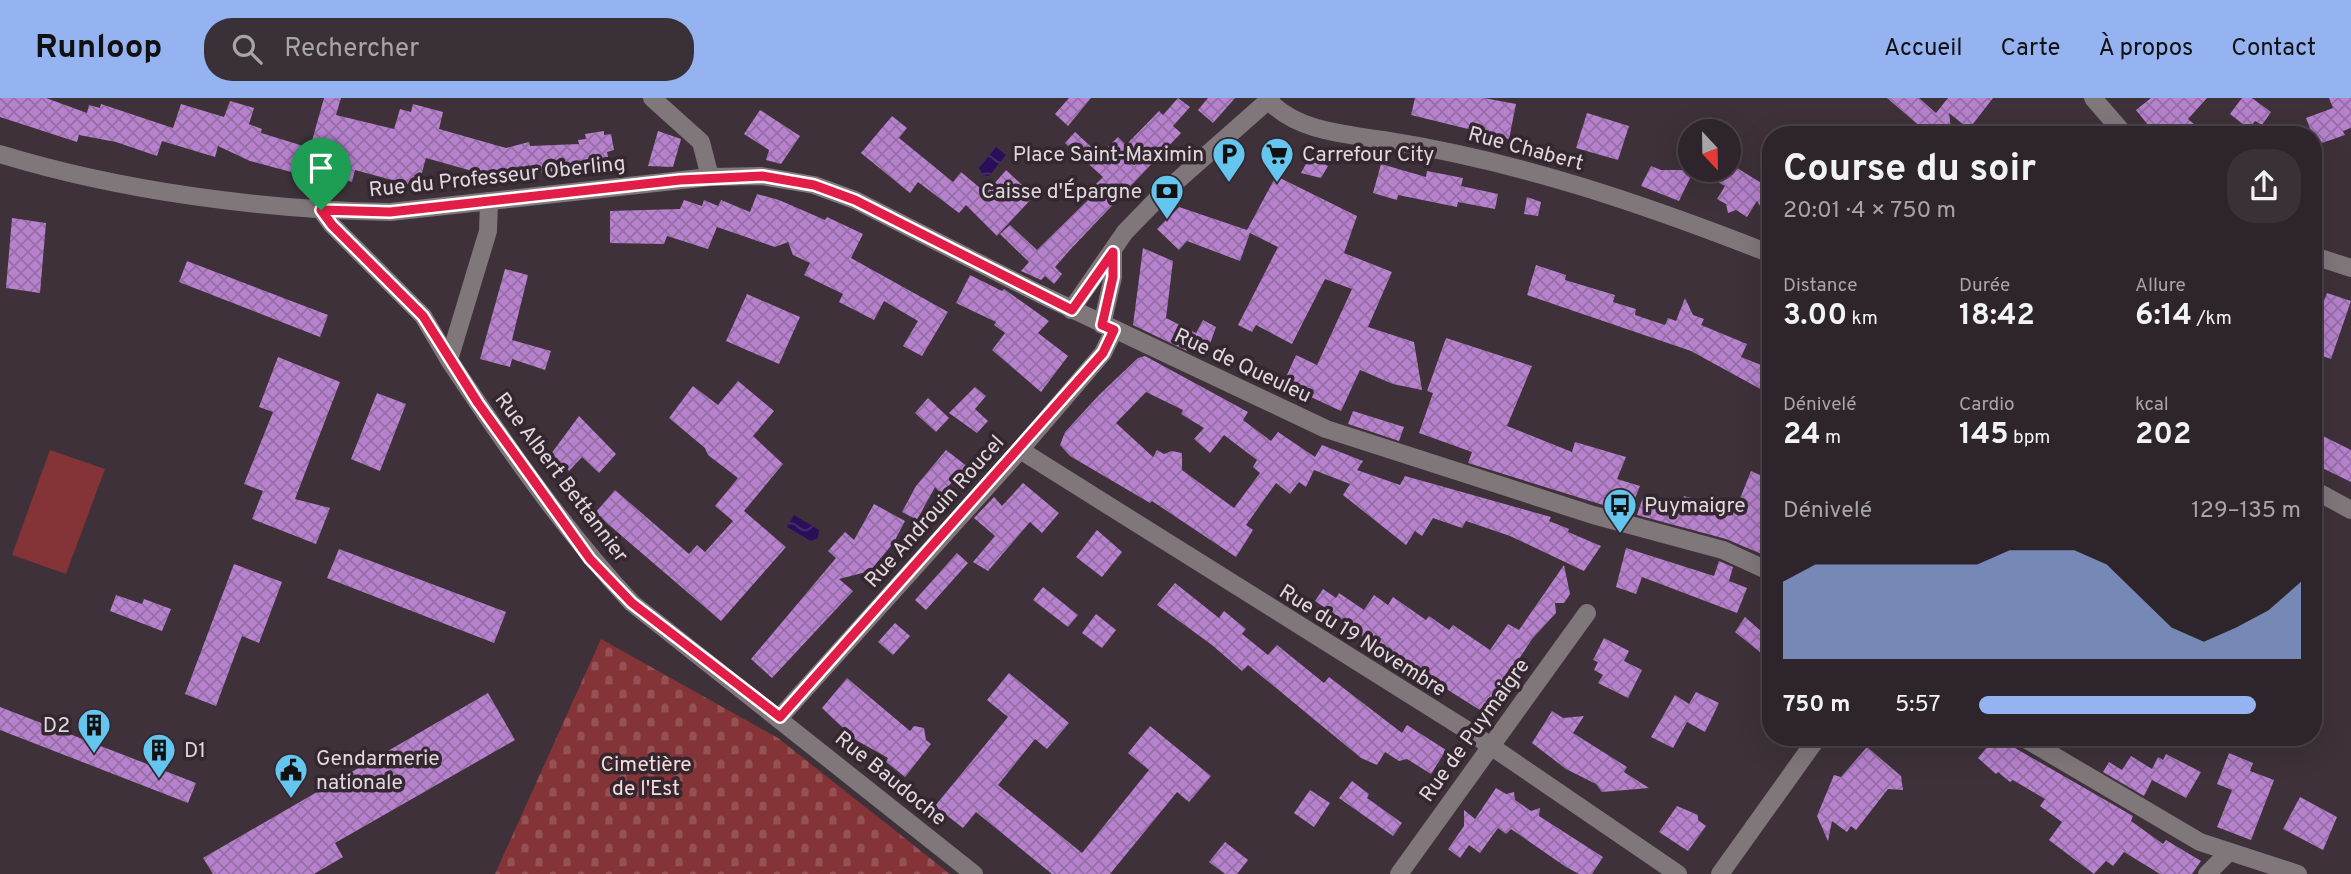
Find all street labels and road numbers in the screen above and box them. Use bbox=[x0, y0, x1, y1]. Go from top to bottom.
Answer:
street label: Rue Chabert bbox=[1465, 121, 1586, 178]
street label: Rue du Professeur Oberling bbox=[368, 151, 627, 204]
street label: Rue de Queuleu bbox=[1169, 323, 1315, 410]
street label: Rue Albert Bettannier bbox=[488, 387, 634, 568]
street label: Rue Androuin Roucel bbox=[859, 430, 1011, 594]
street label: Rue du 19 Novembre bbox=[1273, 579, 1451, 704]
street label: Rue de Puymaigre bbox=[1414, 654, 1536, 808]
street label: Rue Baudoche bbox=[829, 726, 951, 832]

